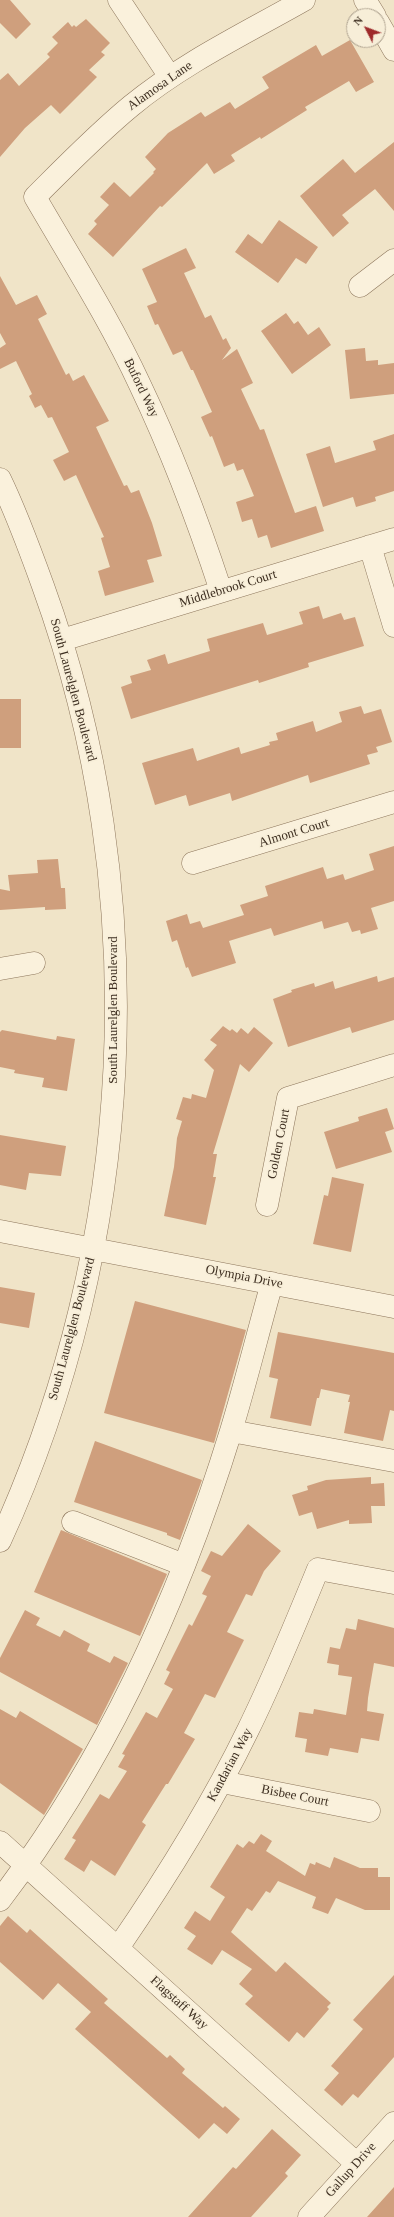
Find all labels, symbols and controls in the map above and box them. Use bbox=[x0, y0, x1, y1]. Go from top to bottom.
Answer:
north arrow bbox=[346, 8, 386, 48]
text: N bbox=[351, 14, 365, 28]
street label: Alamosa Lane bbox=[125, 58, 195, 114]
street label: Buford Way bbox=[120, 356, 162, 420]
street label: Middlebrook Court bbox=[178, 567, 278, 611]
street label: South Laurelglen Boulevard bbox=[46, 617, 100, 763]
street label: Almont Court bbox=[257, 815, 331, 851]
street label: South Laurelglen Boulevard bbox=[106, 936, 122, 1084]
street label: Golden Court bbox=[265, 1108, 293, 1180]
street label: South Laurelglen Boulevard bbox=[45, 1256, 99, 1402]
street label: Olympia Drive bbox=[204, 1262, 284, 1292]
street label: Kandarian Way bbox=[204, 1726, 256, 1804]
street label: Bisbee Court bbox=[260, 1782, 330, 1810]
street label: Flagstaff Way bbox=[147, 1973, 211, 2033]
street label: Gallup Drive bbox=[322, 2139, 380, 2201]

